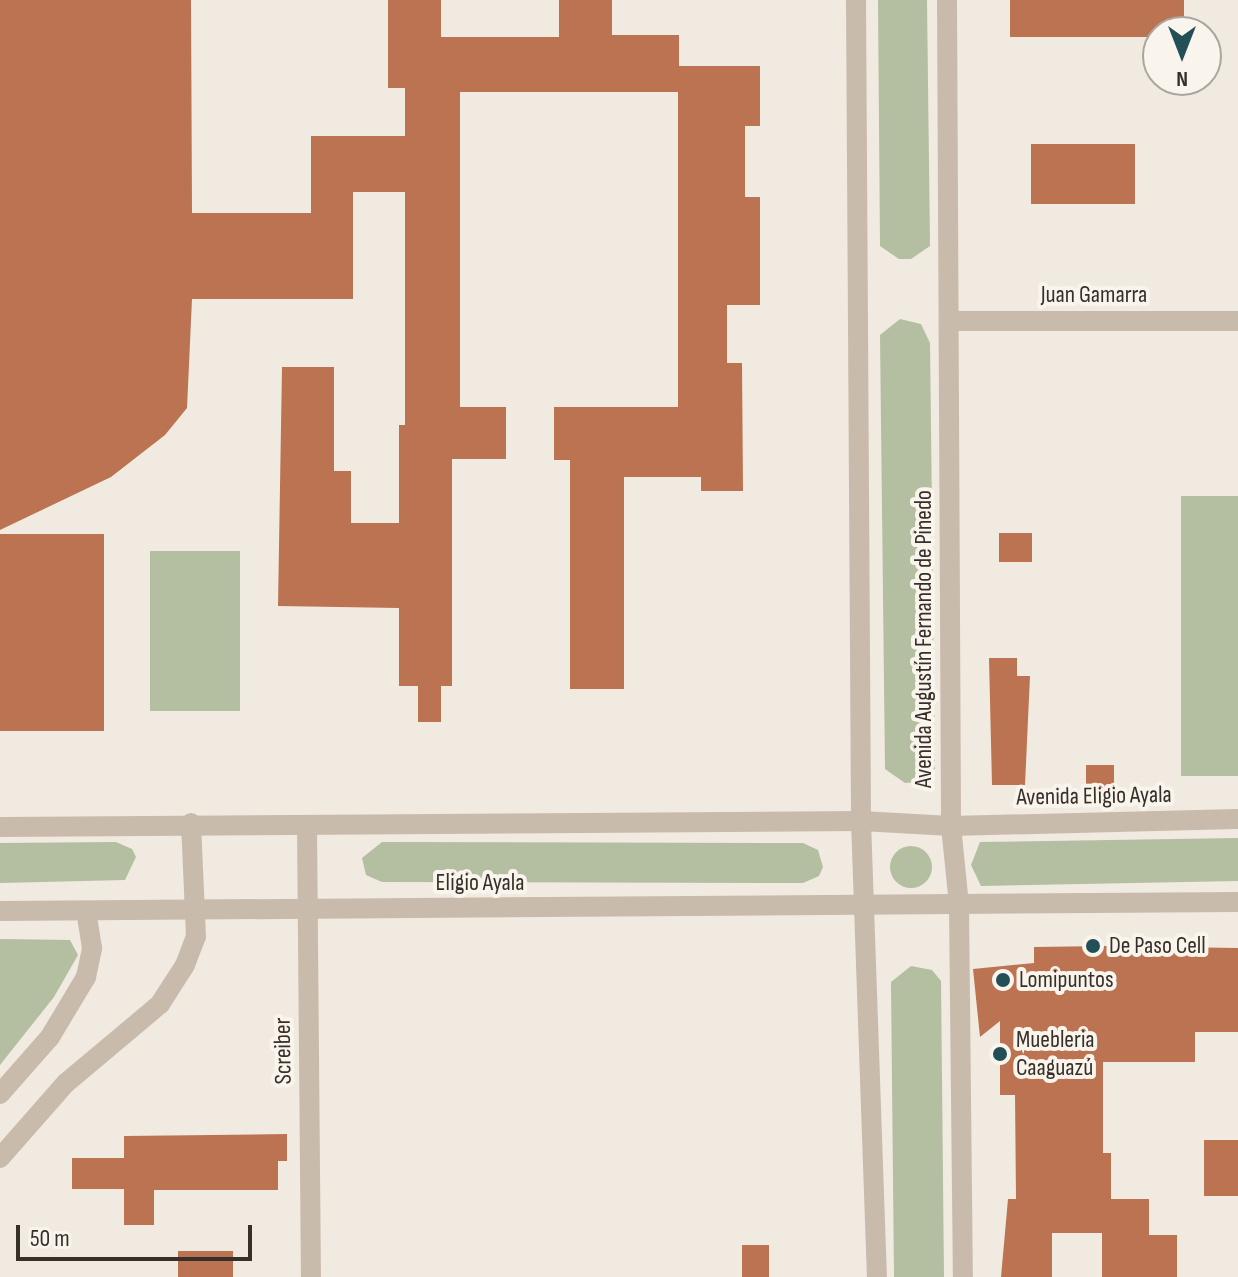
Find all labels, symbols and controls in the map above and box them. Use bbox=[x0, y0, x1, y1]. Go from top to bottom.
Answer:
north arrow bbox=[1142, 16, 1222, 96]
text: N bbox=[1176, 65, 1188, 92]
street label: Juan Gamarra bbox=[1041, 281, 1147, 309]
street label: Avenida Augustín Fernando de Pinedo bbox=[910, 490, 938, 788]
street label: Avenida Eligio Ayala bbox=[1016, 780, 1172, 812]
street label: Eligio Ayala bbox=[436, 869, 524, 897]
place label: De Paso Cell bbox=[1109, 932, 1206, 960]
marker: De Paso Cell bbox=[1084, 937, 1102, 955]
place label: Lomipuntos bbox=[1019, 966, 1114, 994]
marker: Lomipuntos bbox=[994, 971, 1012, 989]
street label: Screiber bbox=[268, 1017, 298, 1085]
place label: Muebleria Caaguazú bbox=[1016, 1026, 1095, 1082]
marker: Muebleria Caaguazú bbox=[991, 1045, 1009, 1063]
scale bar bbox=[20, 1209, 256, 1259]
text: 50 m bbox=[30, 1224, 70, 1253]

